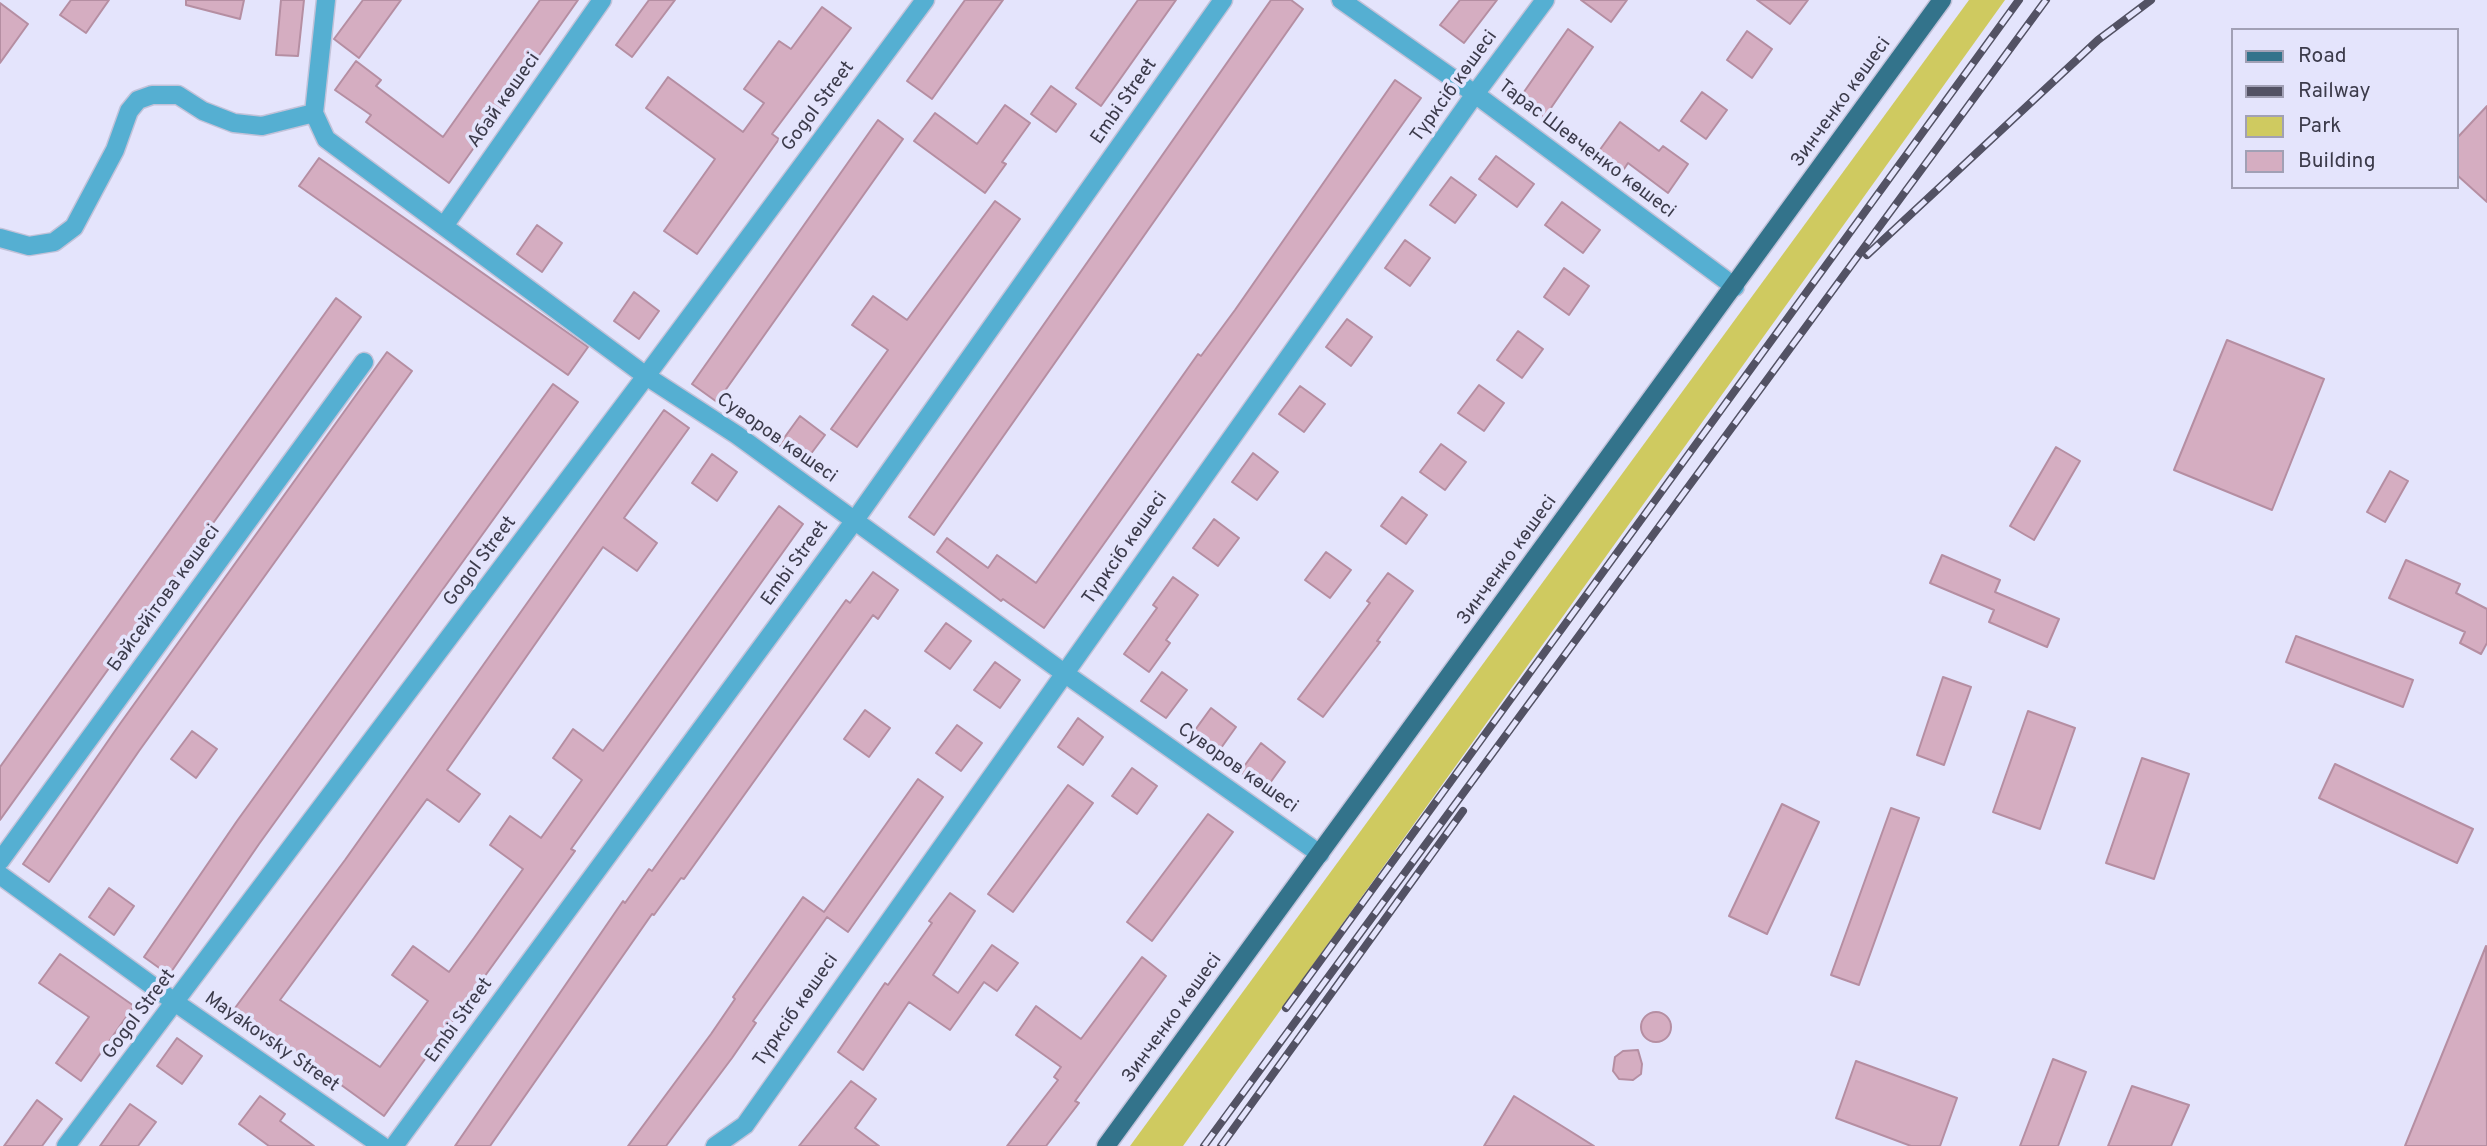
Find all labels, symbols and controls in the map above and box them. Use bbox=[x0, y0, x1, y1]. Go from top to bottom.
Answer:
street label: Түрксіб көшесі bbox=[1407, 27, 1503, 147]
legend bbox=[2232, 28, 2459, 189]
street label: Зинченко көшесі bbox=[1787, 34, 1897, 172]
text: Road bbox=[2298, 43, 2347, 70]
street label: Абай көшесі bbox=[464, 49, 546, 153]
street label: Embi Street bbox=[1087, 55, 1163, 149]
street label: Gogol Street bbox=[778, 57, 860, 157]
street label: Тарас Шевченко көшесі bbox=[1493, 76, 1679, 224]
text: Railway bbox=[2298, 78, 2371, 105]
text: Park bbox=[2298, 113, 2341, 140]
text: Building bbox=[2298, 148, 2376, 175]
street label: Суворов көшесі bbox=[711, 389, 841, 489]
street label: Түрксіб көшесі bbox=[1079, 488, 1173, 610]
street label: Зинченко көшесі bbox=[1453, 492, 1563, 630]
street label: Gogol Street bbox=[440, 512, 522, 612]
street label: Embi Street bbox=[757, 517, 835, 611]
street label: Бәйсейітова көшесі bbox=[104, 521, 226, 677]
street label: Суворов көшесі bbox=[1172, 719, 1302, 819]
street label: Түрксіб көшесі bbox=[750, 950, 844, 1072]
street label: Зинченко көшесі bbox=[1118, 950, 1228, 1088]
street label: Gogol Street bbox=[99, 965, 181, 1065]
street label: Embi Street bbox=[421, 974, 499, 1068]
street label: Mayakovsky Street bbox=[199, 988, 343, 1098]

